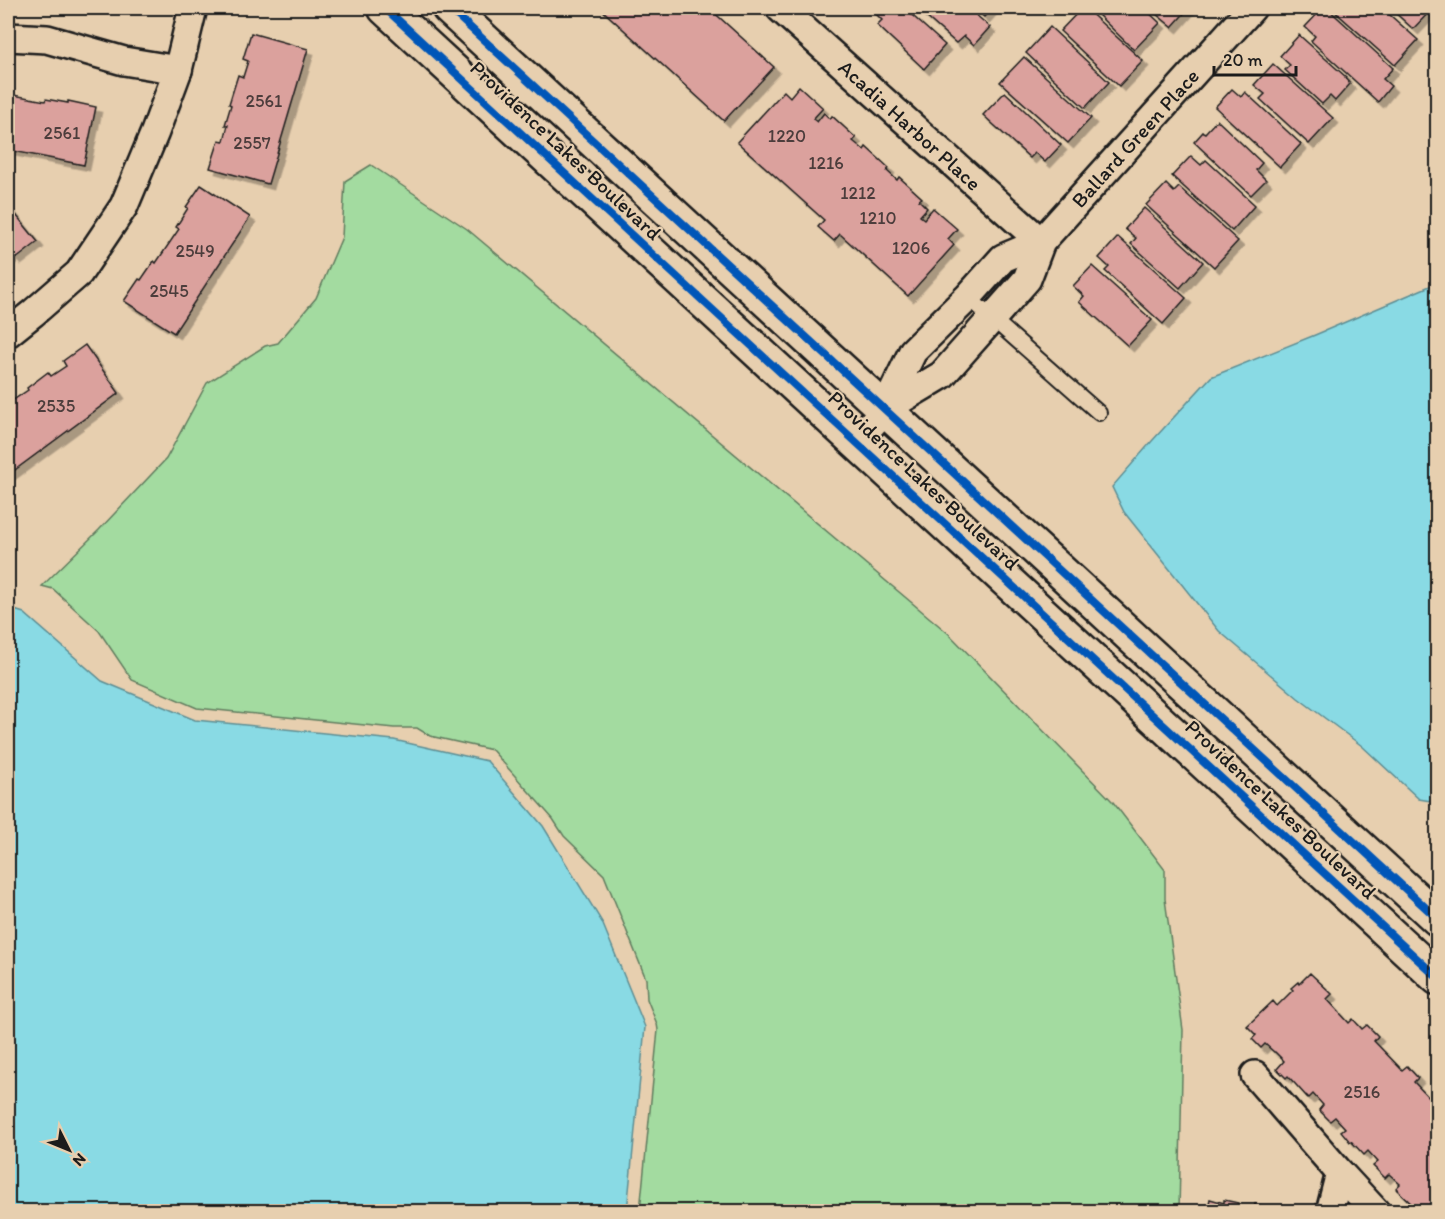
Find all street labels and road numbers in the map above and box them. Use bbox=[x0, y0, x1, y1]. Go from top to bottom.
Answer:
street label: Acadia Harbor Place bbox=[834, 54, 986, 196]
street label: Providence Lakes Boulevard bbox=[465, 55, 667, 245]
street label: Ballard Green Place bbox=[1066, 63, 1204, 213]
street label: Providence Lakes Boulevard bbox=[823, 385, 1025, 575]
street label: Providence Lakes Boulevard bbox=[1180, 714, 1382, 904]

